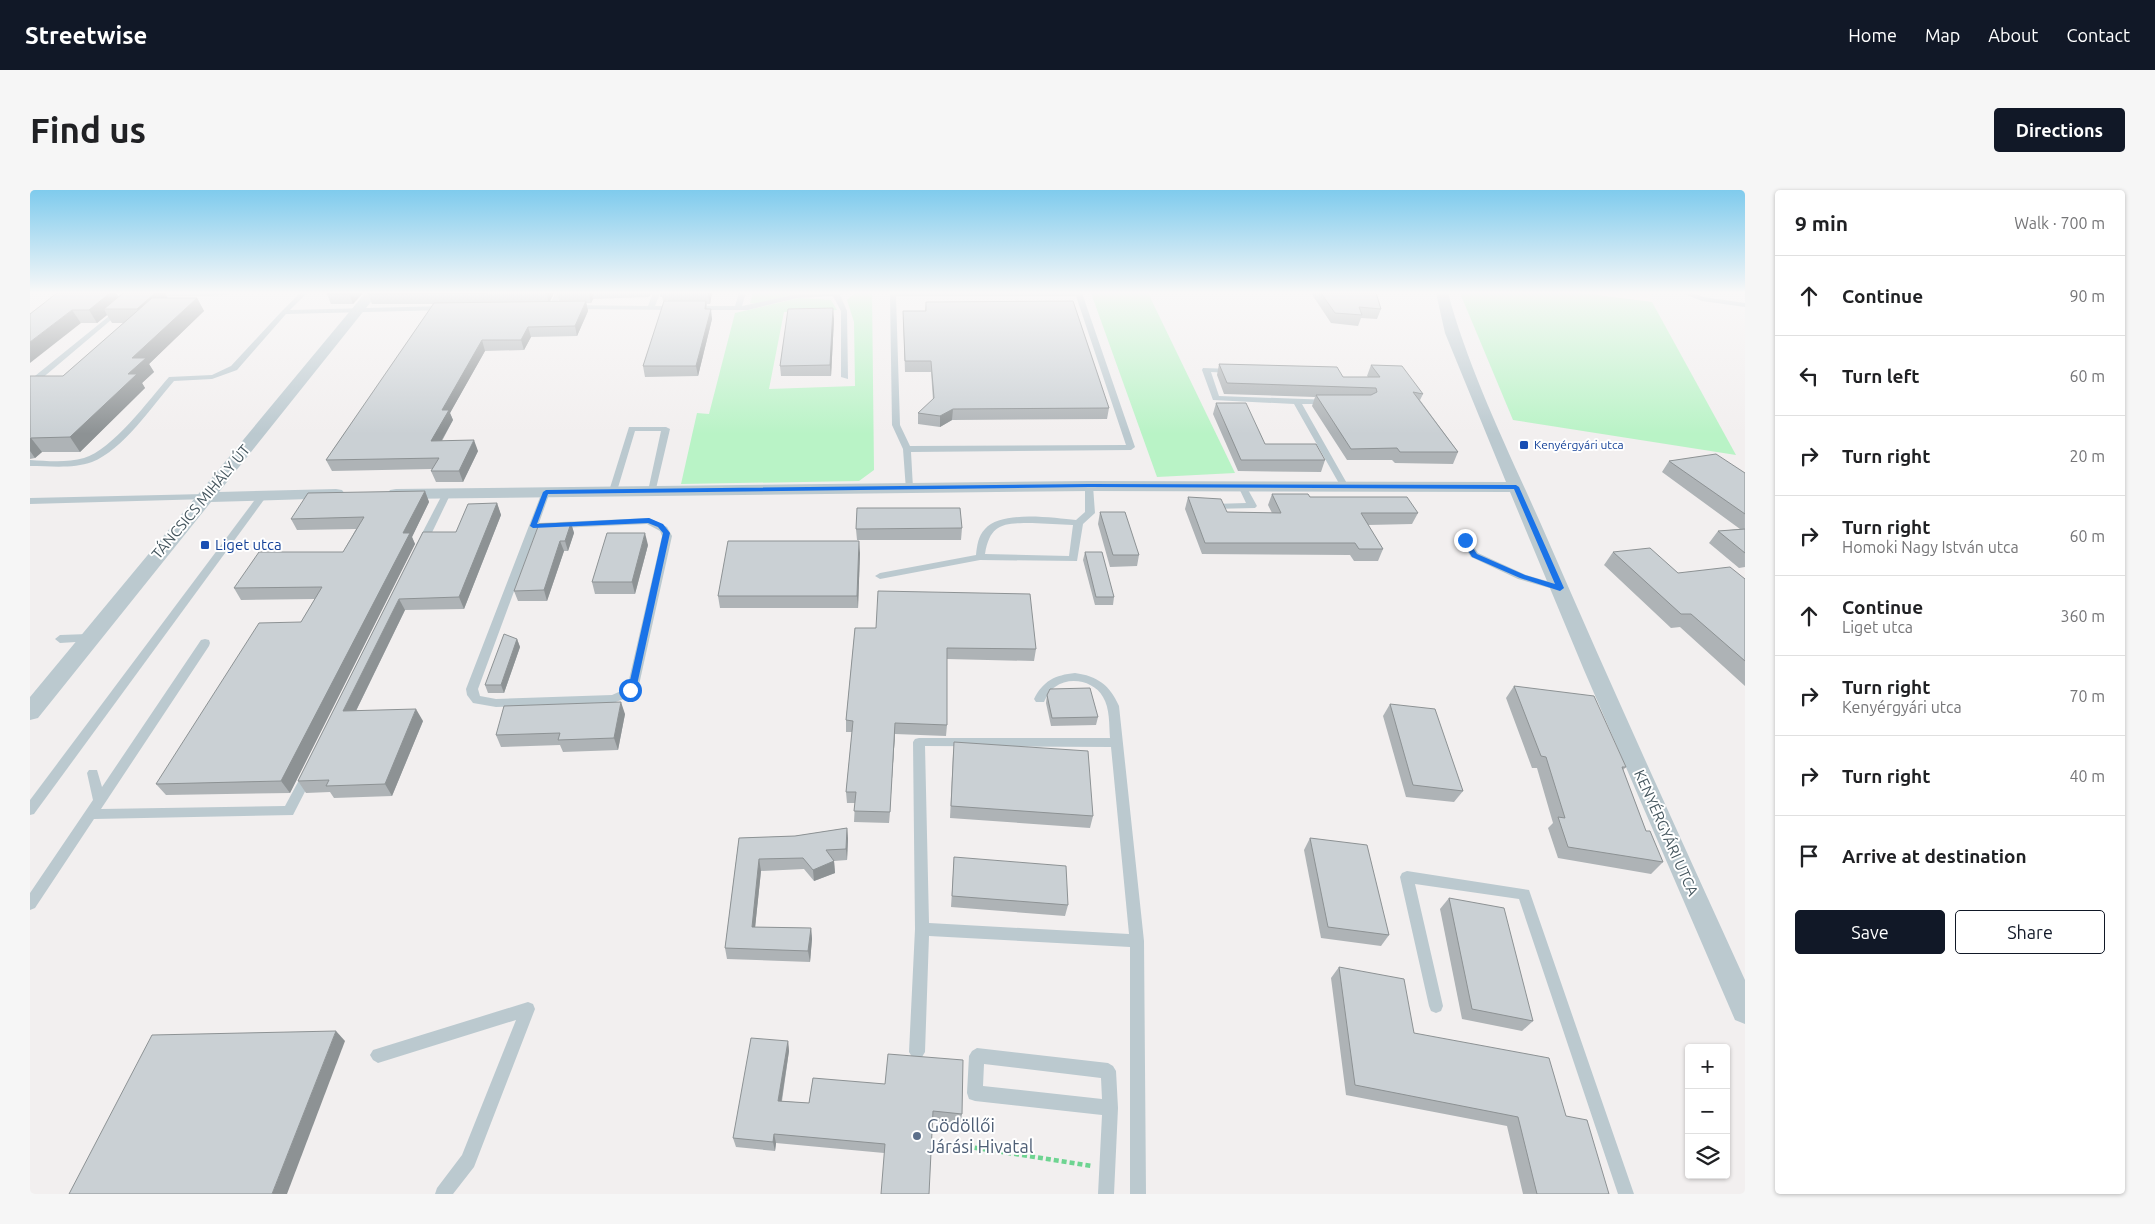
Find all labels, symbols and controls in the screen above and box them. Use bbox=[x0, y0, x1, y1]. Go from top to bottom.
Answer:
text: Streetwise bbox=[25, 22, 147, 49]
text: Home bbox=[1848, 25, 1897, 45]
text: Map bbox=[1925, 25, 1960, 45]
text: About bbox=[1988, 25, 2038, 45]
text: Contact bbox=[2066, 25, 2130, 45]
button: Directions bbox=[1994, 108, 2125, 152]
text: Find us bbox=[30, 110, 146, 150]
text: 9 min bbox=[1795, 211, 1848, 235]
text: Walk · 700 m bbox=[2014, 214, 2105, 232]
icon: ahead bbox=[1795, 282, 1823, 310]
text: Continue bbox=[1842, 285, 1923, 307]
text: 90 m bbox=[2069, 287, 2105, 305]
icon: left bbox=[1795, 362, 1823, 390]
text: Turn left bbox=[1842, 365, 1920, 387]
text: 60 m bbox=[2069, 367, 2105, 385]
place label: Kenyérgyári utca bbox=[1534, 438, 1624, 451]
marker: Kenyérgyári utca bbox=[1518, 439, 1530, 451]
street label: TÁNCSICS MIHÁLY ÚT bbox=[148, 441, 254, 562]
icon: right bbox=[1795, 442, 1823, 470]
text: Turn right bbox=[1842, 445, 1930, 467]
text: 20 m bbox=[2069, 447, 2105, 465]
text: Turn right bbox=[1842, 516, 1930, 538]
icon: right bbox=[1795, 522, 1823, 550]
text: 60 m bbox=[2069, 527, 2105, 545]
route end bbox=[1454, 529, 1477, 552]
place label: Liget utca bbox=[215, 536, 282, 553]
text: Homoki Nagy István utca bbox=[1842, 538, 2019, 556]
marker: Liget utca bbox=[199, 539, 211, 551]
text: Continue bbox=[1842, 596, 1923, 618]
icon: ahead bbox=[1795, 602, 1823, 630]
text: 360 m bbox=[2060, 607, 2105, 625]
text: Liget utca bbox=[1842, 618, 1913, 636]
text: Turn right bbox=[1842, 676, 1930, 698]
route start bbox=[619, 679, 642, 702]
icon: right bbox=[1795, 682, 1823, 710]
text: 70 m bbox=[2069, 687, 2105, 705]
text: Kenyérgyári utca bbox=[1842, 698, 1962, 716]
icon: right bbox=[1795, 762, 1823, 790]
text: Turn right bbox=[1842, 765, 1930, 787]
street label: KENYÉRGYÁRI UTCA bbox=[1631, 767, 1702, 899]
text: 40 m bbox=[2069, 767, 2105, 785]
icon: arrive bbox=[1795, 842, 1823, 870]
text: Arrive at destination bbox=[1842, 845, 2027, 867]
button: Save bbox=[1795, 910, 1945, 954]
button: Share bbox=[1955, 910, 2105, 954]
map controls bbox=[1685, 1044, 1730, 1179]
button: + bbox=[1685, 1044, 1730, 1089]
button: − bbox=[1685, 1089, 1730, 1134]
place label: Gödöllői Járási Hivatal bbox=[927, 1115, 1034, 1156]
marker: Gödöllői Járási Hivatal bbox=[911, 1130, 923, 1142]
button: layers bbox=[1685, 1134, 1730, 1179]

